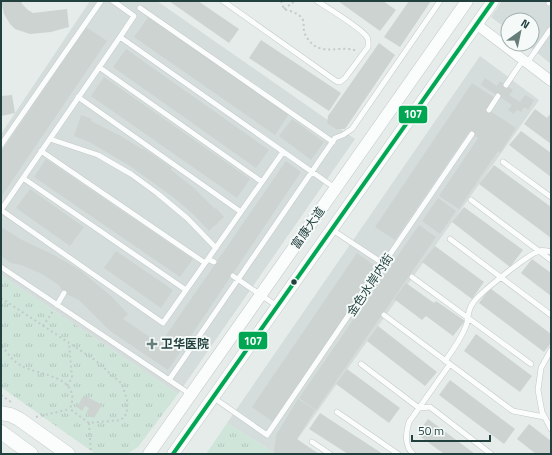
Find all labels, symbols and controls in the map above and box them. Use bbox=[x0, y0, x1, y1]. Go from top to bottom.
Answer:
north arrow bbox=[500, 12, 540, 52]
text: N bbox=[518, 15, 533, 32]
line badge: 107 bbox=[398, 105, 428, 124]
text: 107 bbox=[404, 106, 422, 122]
street label: 富康大道 bbox=[286, 203, 329, 253]
street label: 金色水岸内街 bbox=[342, 250, 398, 320]
unlabelled marker bbox=[289, 277, 299, 287]
line badge: 107 bbox=[238, 331, 268, 350]
text: 107 bbox=[244, 333, 262, 349]
place label: 卫华医院 bbox=[161, 334, 209, 353]
marker: 卫华医院 bbox=[146, 338, 158, 350]
scale bar bbox=[412, 417, 490, 443]
text: 50 m bbox=[418, 421, 444, 440]

